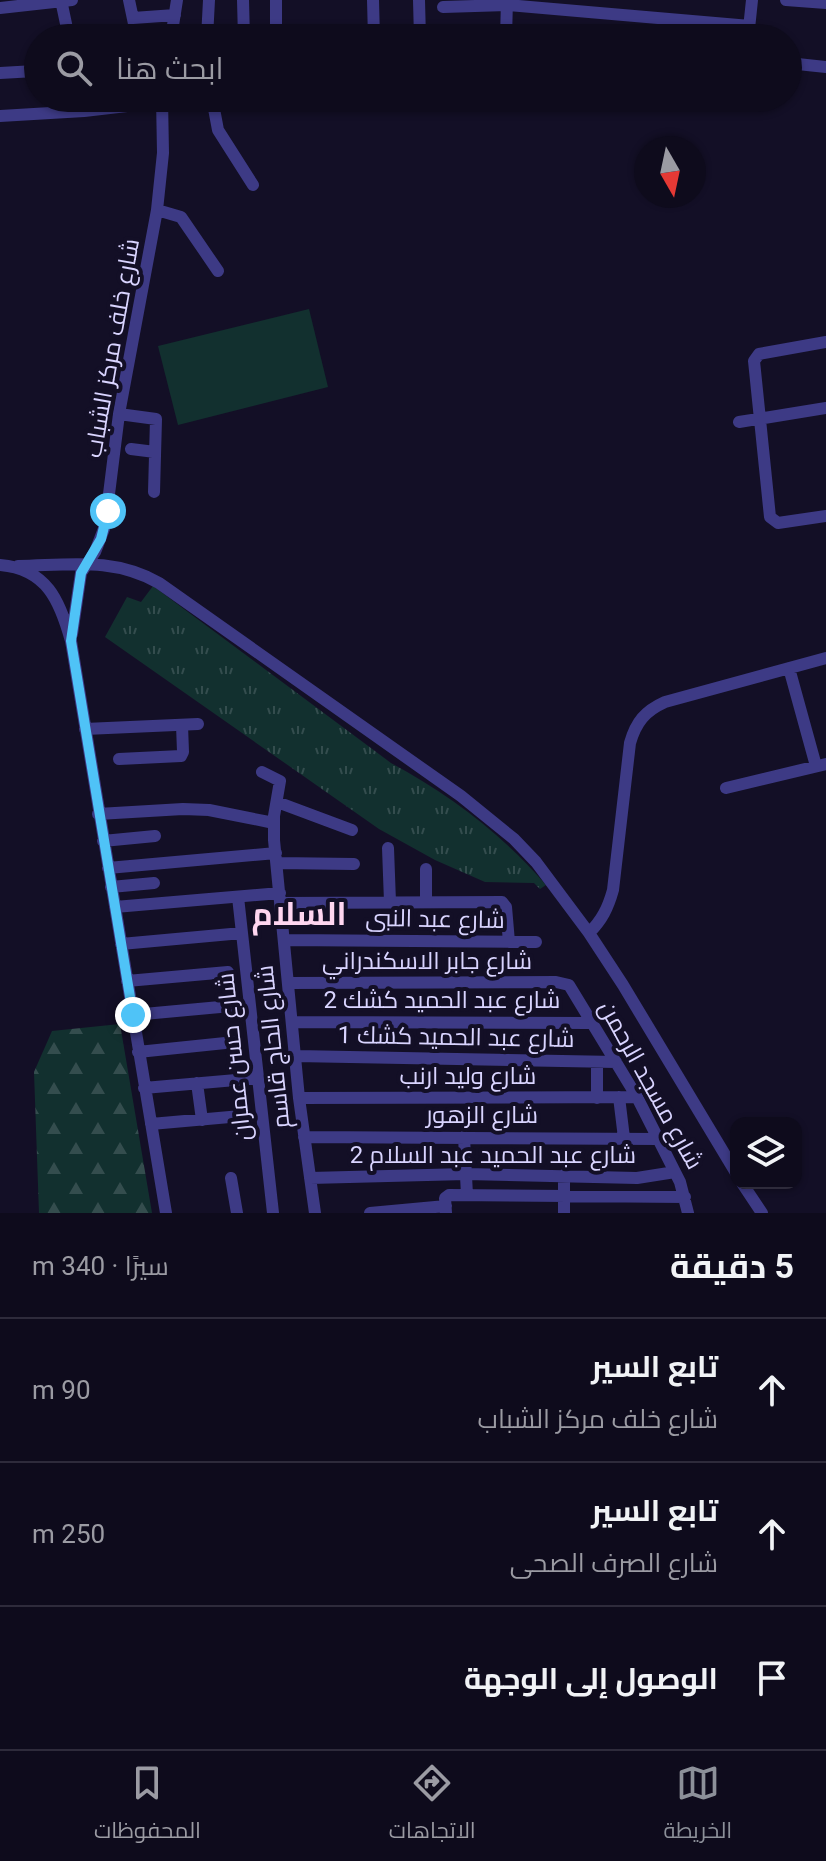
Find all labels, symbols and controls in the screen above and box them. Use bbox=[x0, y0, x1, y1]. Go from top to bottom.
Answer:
search box bbox=[24, 24, 802, 112]
icon: search bbox=[52, 46, 96, 90]
text: ابحث هنا bbox=[116, 51, 224, 86]
north arrow bbox=[634, 136, 706, 208]
street label: شارع خلف مركز الشباب bbox=[79, 236, 147, 460]
route start bbox=[90, 493, 126, 529]
district label: السلام bbox=[252, 895, 346, 936]
street label: شارع عبد النبى bbox=[365, 904, 505, 936]
street label: شارع جابر الاسكندراني bbox=[322, 947, 532, 980]
street label: شارع الحاج قاسم bbox=[250, 964, 297, 1130]
street label: شارع حسن عمران bbox=[211, 971, 259, 1142]
street label: شارع عبد الحميد كشك 2 bbox=[324, 986, 560, 1016]
street label: شارع مسجد الرحمن bbox=[591, 996, 709, 1175]
route end bbox=[115, 997, 151, 1033]
street label: شارع عبد الحميد كشك 1 bbox=[337, 1021, 575, 1055]
street label: شارع وليد ارنب bbox=[400, 1062, 536, 1092]
street label: شارع الزهور bbox=[424, 1101, 538, 1131]
map controls bbox=[730, 1117, 802, 1189]
button: layers bbox=[730, 1117, 802, 1189]
street label: شارع عبد الحميد عبد السلام 2 bbox=[350, 1141, 636, 1171]
text: 5 دقيقة bbox=[670, 1246, 794, 1286]
text: سيرًا · 340 m bbox=[32, 1251, 169, 1281]
text: تابع السير bbox=[591, 1349, 718, 1384]
icon: ahead bbox=[750, 1368, 794, 1412]
text: 90 m bbox=[32, 1375, 91, 1405]
text: شارع خلف مركز الشباب bbox=[478, 1404, 718, 1434]
text: تابع السير bbox=[591, 1493, 718, 1528]
icon: ahead bbox=[750, 1512, 794, 1556]
text: 250 m bbox=[32, 1519, 105, 1549]
text: شارع الصرف الصحى bbox=[510, 1548, 718, 1578]
icon: arrive bbox=[750, 1656, 794, 1700]
text: الوصول إلى الوجهة bbox=[464, 1661, 718, 1696]
tab: المحفوظات bbox=[94, 1761, 201, 1851]
tab: الاتجاهات bbox=[389, 1761, 476, 1851]
tab: الخريطة bbox=[663, 1761, 732, 1851]

